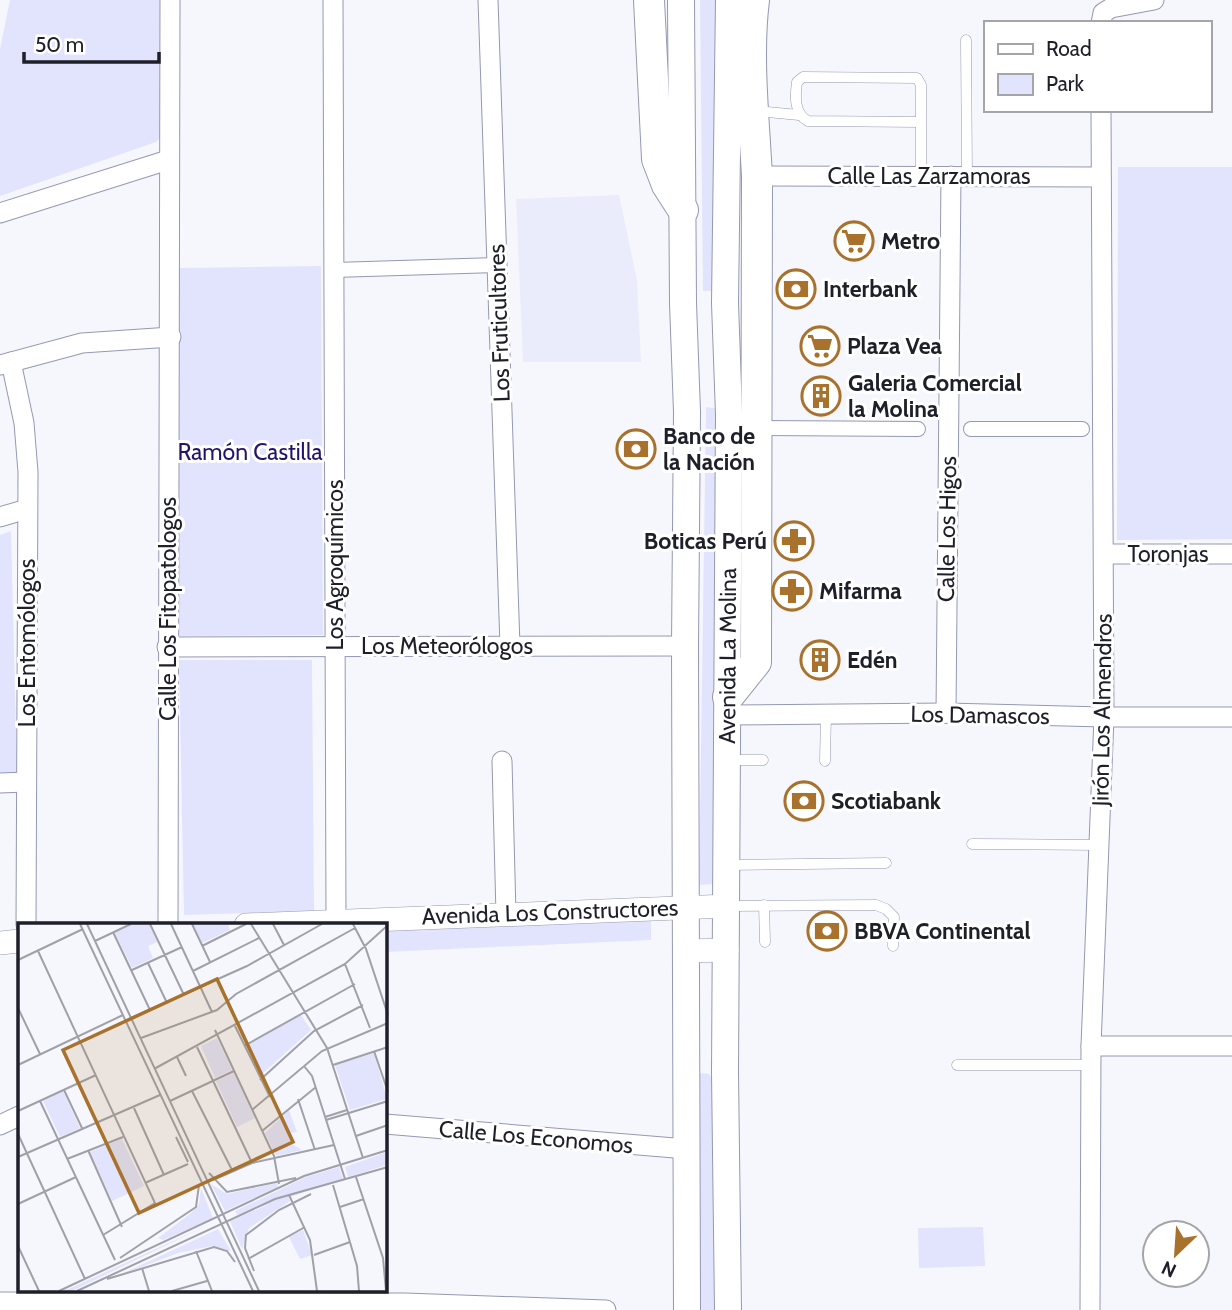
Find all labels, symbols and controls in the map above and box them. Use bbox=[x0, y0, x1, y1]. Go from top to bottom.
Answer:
scale bar bbox=[24, 21, 159, 65]
legend bbox=[984, 21, 1211, 112]
text: 50 m bbox=[35, 32, 84, 57]
text: Road bbox=[1046, 36, 1092, 61]
text: Park bbox=[1046, 71, 1084, 96]
street label: Calle Las Zarzamoras bbox=[827, 162, 1031, 190]
supermarket icon: Metro bbox=[833, 220, 875, 262]
place label: Metro bbox=[881, 227, 940, 255]
street label: Los Fruticultores bbox=[482, 244, 516, 402]
bank icon: Interbank bbox=[775, 268, 817, 310]
place label: Interbank bbox=[823, 275, 918, 303]
supermarket icon: Plaza Vea bbox=[799, 325, 841, 367]
place label: Plaza Vea bbox=[847, 332, 942, 360]
place label: Galeria Comercial la Molina bbox=[848, 369, 1022, 423]
building icon: Galeria Comercial la Molina bbox=[800, 375, 842, 417]
place label: Banco de la Nación bbox=[663, 422, 755, 476]
bank icon: Banco de la Nación bbox=[615, 428, 657, 470]
park label: Ramón Castilla bbox=[178, 438, 322, 466]
street label: Calle Los Higos bbox=[932, 456, 962, 602]
street label: Los Agroquímicos bbox=[321, 480, 349, 650]
street label: Calle Los Fitopatologos bbox=[154, 497, 182, 721]
pharmacy icon: Boticas Perú bbox=[773, 520, 815, 562]
place label: Boticas Perú bbox=[644, 527, 767, 555]
street label: Toronjas bbox=[1127, 540, 1209, 568]
street label: Los Entomólogos bbox=[13, 559, 41, 727]
street label: Avenida La Molina bbox=[713, 568, 742, 744]
pharmacy icon: Mifarma bbox=[771, 570, 813, 612]
place label: Mifarma bbox=[819, 577, 902, 605]
street label: Jirón Los Almendros bbox=[1086, 613, 1118, 808]
street label: Los Meteorólogos bbox=[361, 632, 533, 660]
building icon: Edén bbox=[799, 639, 841, 681]
place label: Edén bbox=[847, 646, 898, 674]
street label: Los Damascos bbox=[910, 700, 1050, 730]
bank icon: Scotiabank bbox=[783, 780, 825, 822]
place label: Scotiabank bbox=[831, 787, 942, 815]
street label: Avenida Los Constructores bbox=[421, 894, 679, 930]
bank icon: BBVA Continental bbox=[806, 910, 848, 952]
place label: BBVA Continental bbox=[854, 917, 1031, 945]
inset map bbox=[18, 923, 387, 1292]
street label: Calle Los Economos bbox=[438, 1115, 634, 1159]
north arrow bbox=[1141, 1219, 1211, 1289]
text: N bbox=[1158, 1256, 1180, 1282]

